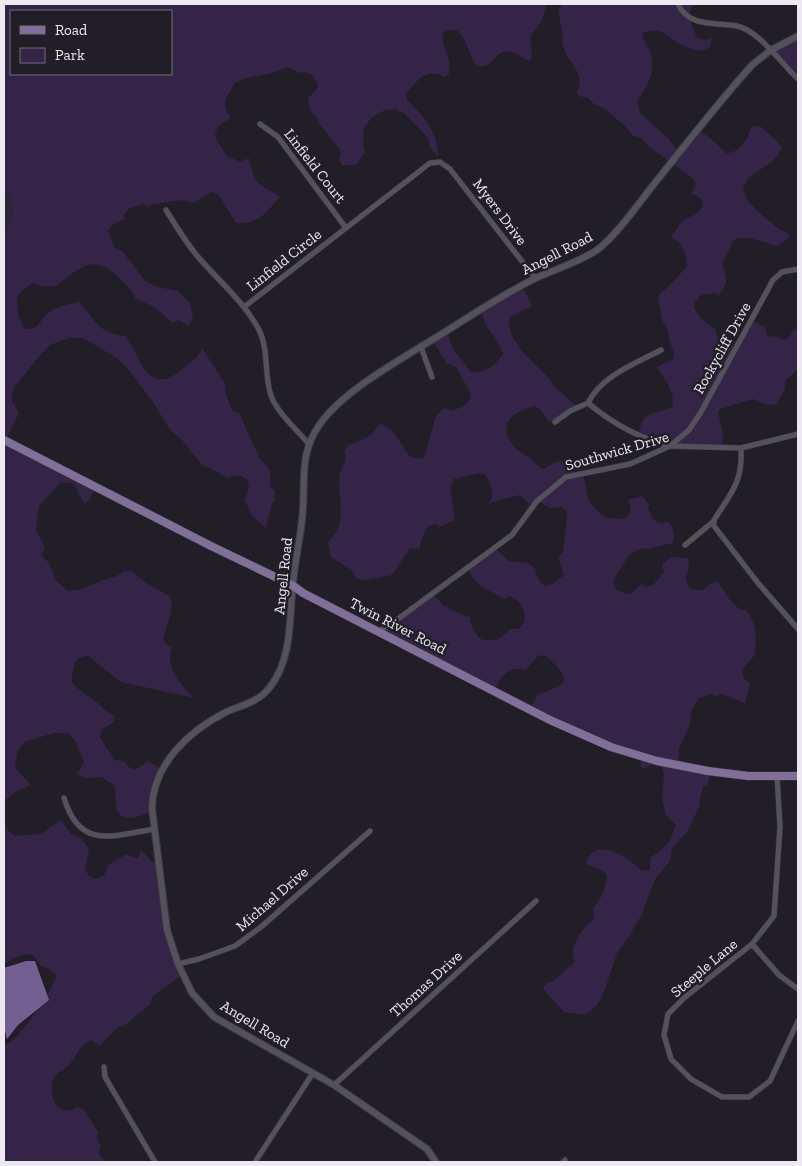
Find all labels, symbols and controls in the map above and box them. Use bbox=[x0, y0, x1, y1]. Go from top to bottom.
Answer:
legend bbox=[10, 10, 172, 75]
text: Road bbox=[55, 21, 88, 39]
text: Park bbox=[55, 46, 85, 64]
street label: Linfield Court bbox=[280, 125, 350, 207]
street label: Myers Drive bbox=[469, 175, 531, 249]
street label: Linfield Circle bbox=[243, 225, 325, 295]
street label: Angell Road bbox=[519, 227, 596, 279]
street label: Rockycliff Drive bbox=[689, 299, 755, 397]
street label: Southwick Drive bbox=[563, 428, 671, 474]
street label: Angell Road bbox=[270, 536, 296, 615]
street label: Twin River Road bbox=[347, 594, 450, 658]
street label: Michael Drive bbox=[232, 863, 312, 935]
street label: Steeple Lane bbox=[667, 935, 741, 1001]
street label: Thomas Drive bbox=[386, 947, 466, 1021]
street label: Angell Road bbox=[217, 996, 293, 1052]

